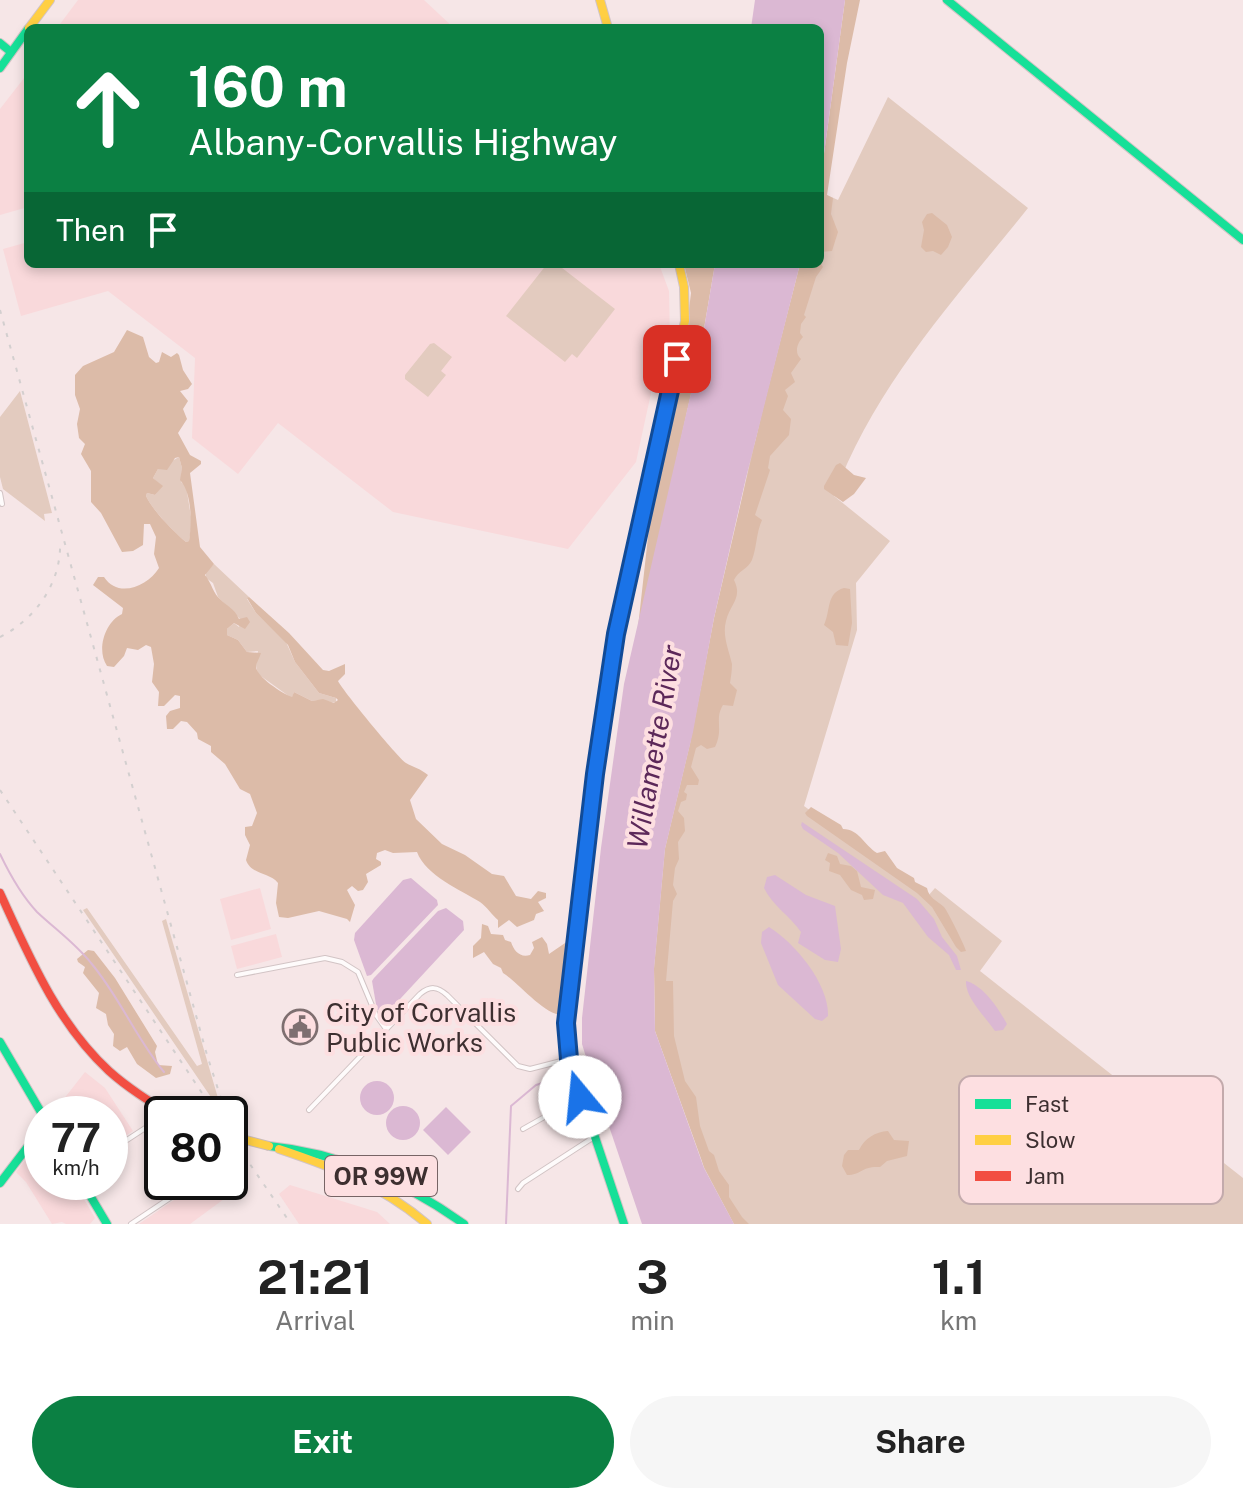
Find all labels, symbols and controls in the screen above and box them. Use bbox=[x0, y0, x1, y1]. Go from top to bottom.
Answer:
text: 160 m bbox=[188, 54, 348, 120]
icon: ahead bbox=[56, 56, 160, 160]
text: Albany-Corvallis Highway bbox=[188, 121, 618, 163]
icon: arrive bbox=[141, 208, 185, 252]
text: Then bbox=[56, 212, 125, 248]
pin bbox=[643, 325, 711, 393]
icon: arrive bbox=[655, 337, 699, 381]
water label: Willamette River bbox=[620, 642, 688, 852]
place label: City of Corvallis Public Works bbox=[326, 997, 516, 1058]
public building icon: City of Corvallis Public Works bbox=[281, 1008, 319, 1046]
position arrow bbox=[538, 1055, 622, 1139]
legend bbox=[959, 1076, 1223, 1204]
text: Fast bbox=[1025, 1091, 1069, 1117]
speed limit sign: 80 bbox=[144, 1096, 248, 1200]
text: 77 bbox=[51, 1114, 101, 1161]
text: Slow bbox=[1025, 1127, 1075, 1153]
text: km/h bbox=[52, 1156, 100, 1180]
road number: OR 99W bbox=[325, 1156, 437, 1196]
text: Jam bbox=[1025, 1163, 1065, 1189]
text: 21:21 bbox=[257, 1248, 373, 1305]
text: 3 bbox=[636, 1248, 668, 1305]
text: 1.1 bbox=[932, 1248, 986, 1305]
text: Arrival bbox=[275, 1305, 355, 1336]
text: min bbox=[630, 1305, 675, 1336]
text: km bbox=[940, 1305, 977, 1336]
button: Exit bbox=[32, 1396, 614, 1488]
button: Share bbox=[630, 1396, 1211, 1488]

